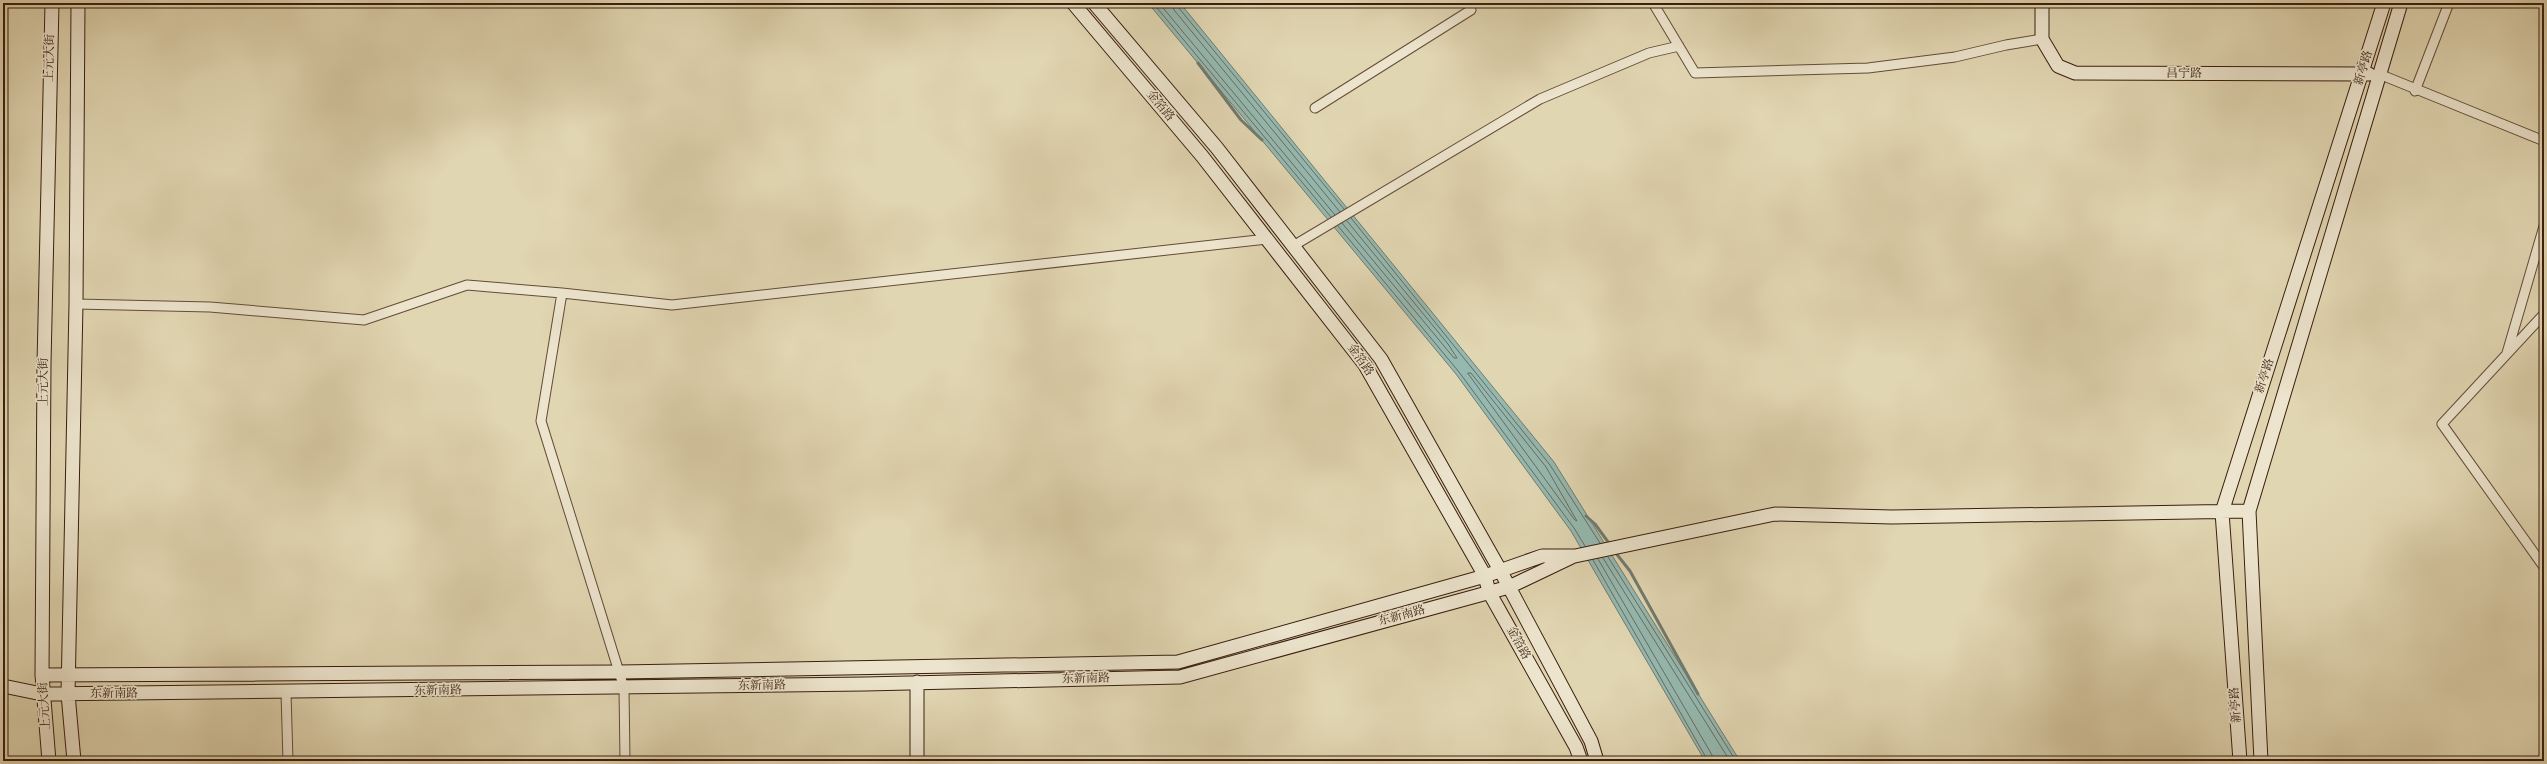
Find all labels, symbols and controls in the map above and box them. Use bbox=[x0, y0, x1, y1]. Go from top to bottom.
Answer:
street label: 上元大街 bbox=[42, 33, 56, 82]
street label: 新亭路 bbox=[2351, 48, 2375, 87]
street label: 昌宁路 bbox=[2166, 66, 2202, 80]
street label: 金箔路 bbox=[1144, 87, 1178, 124]
street label: 金箔路 bbox=[1345, 341, 1377, 378]
street label: 新亭路 bbox=[2252, 356, 2276, 395]
street label: 上元大街 bbox=[36, 357, 50, 406]
street label: 东新南路 bbox=[1377, 602, 1427, 628]
street label: 金箔路 bbox=[1504, 623, 1534, 662]
street label: 东新南路 bbox=[1062, 671, 1110, 685]
street label: 东新南路 bbox=[738, 678, 786, 692]
street label: 上元大街 bbox=[35, 681, 53, 731]
street label: 东新南路 bbox=[414, 683, 462, 697]
street label: 东新南路 bbox=[90, 686, 138, 700]
street label: 新亭路 bbox=[2227, 687, 2243, 724]

